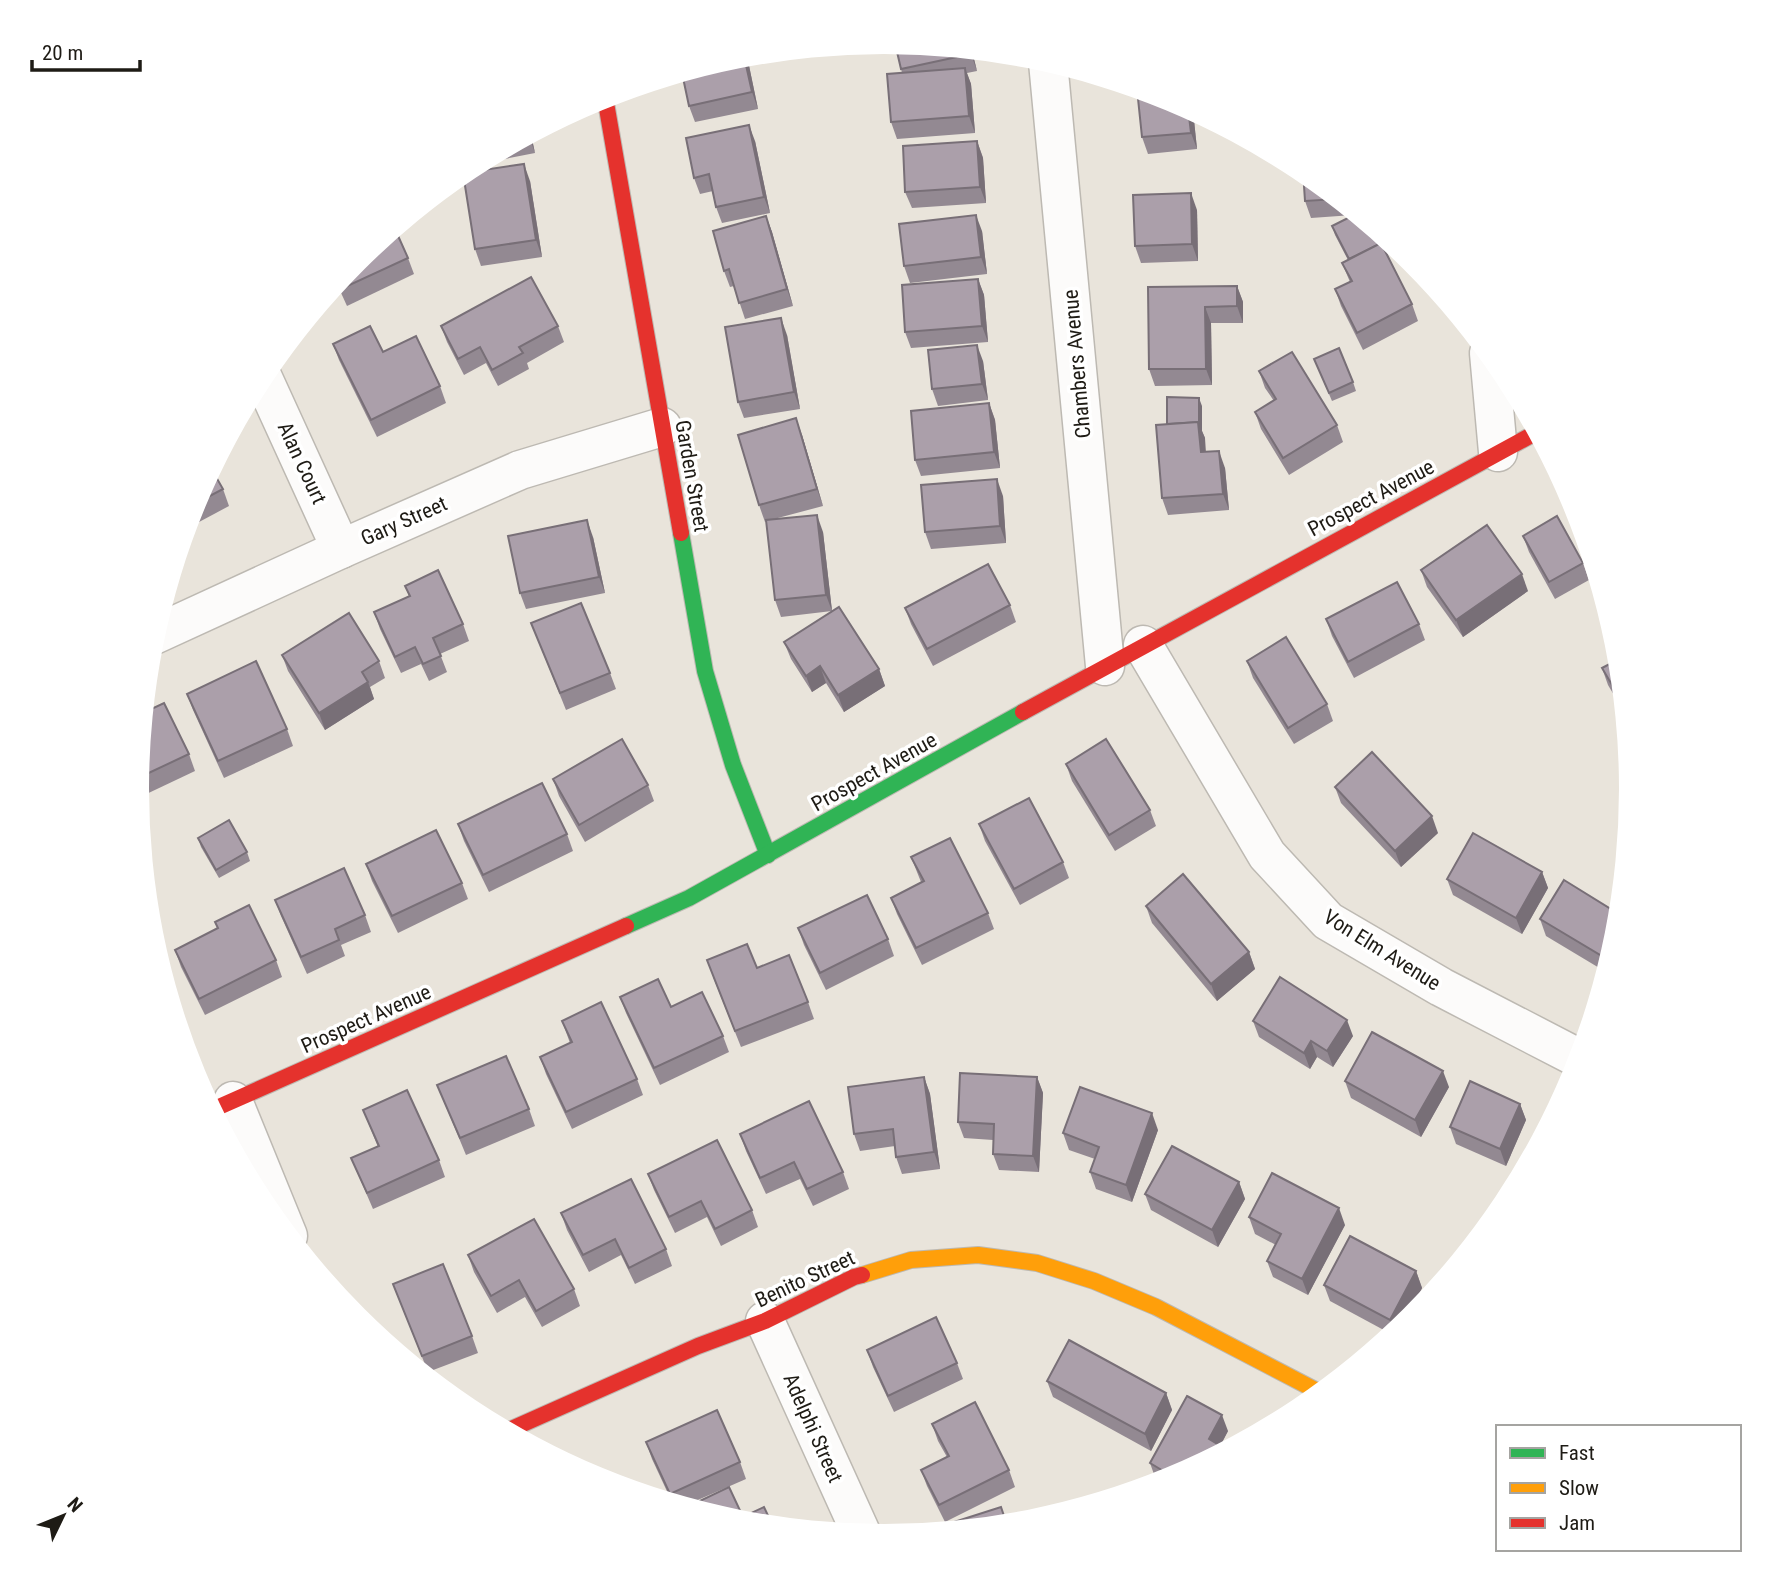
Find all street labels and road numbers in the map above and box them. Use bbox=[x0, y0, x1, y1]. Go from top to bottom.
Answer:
street label: Chambers Avenue bbox=[1059, 288, 1095, 439]
street label: Alan Court bbox=[273, 418, 331, 508]
street label: Garden Street bbox=[670, 418, 714, 534]
street label: Prospect Avenue bbox=[1304, 455, 1438, 541]
street label: Gary Street bbox=[357, 491, 451, 551]
street label: Prospect Avenue bbox=[807, 728, 941, 816]
street label: Von Elm Avenue bbox=[1319, 905, 1445, 996]
street label: Prospect Avenue bbox=[297, 980, 435, 1058]
street label: Benito Street bbox=[751, 1246, 859, 1312]
street label: Adelphi Street bbox=[778, 1370, 848, 1486]

